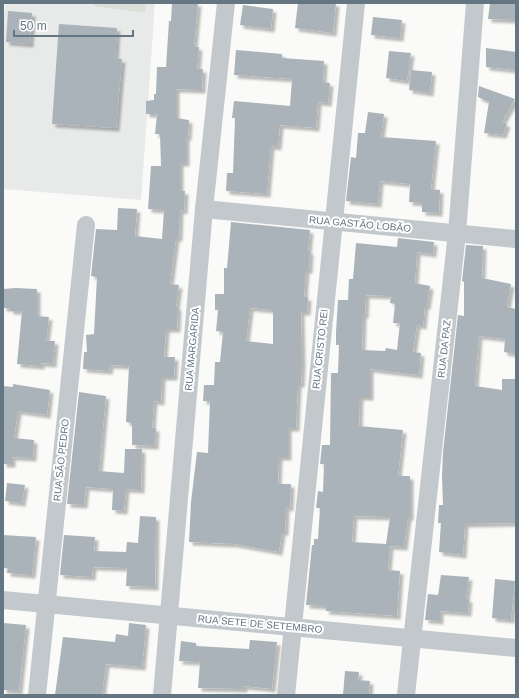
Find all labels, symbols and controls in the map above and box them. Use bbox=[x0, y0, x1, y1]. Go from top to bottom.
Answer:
scale bar bbox=[14, 12, 133, 38]
text: 50 m bbox=[20, 19, 47, 33]
street label: RUA GASTÃO LOBÃO bbox=[309, 213, 412, 234]
street label: RUA MARGARIDA bbox=[183, 306, 201, 391]
street label: RUA CRISTO REI bbox=[310, 308, 330, 390]
street label: RUA DA PAZ bbox=[435, 319, 453, 379]
street label: RUA SÃO PEDRO bbox=[50, 418, 71, 502]
street label: RUA SETE DE SETEMBRO bbox=[197, 613, 323, 635]

